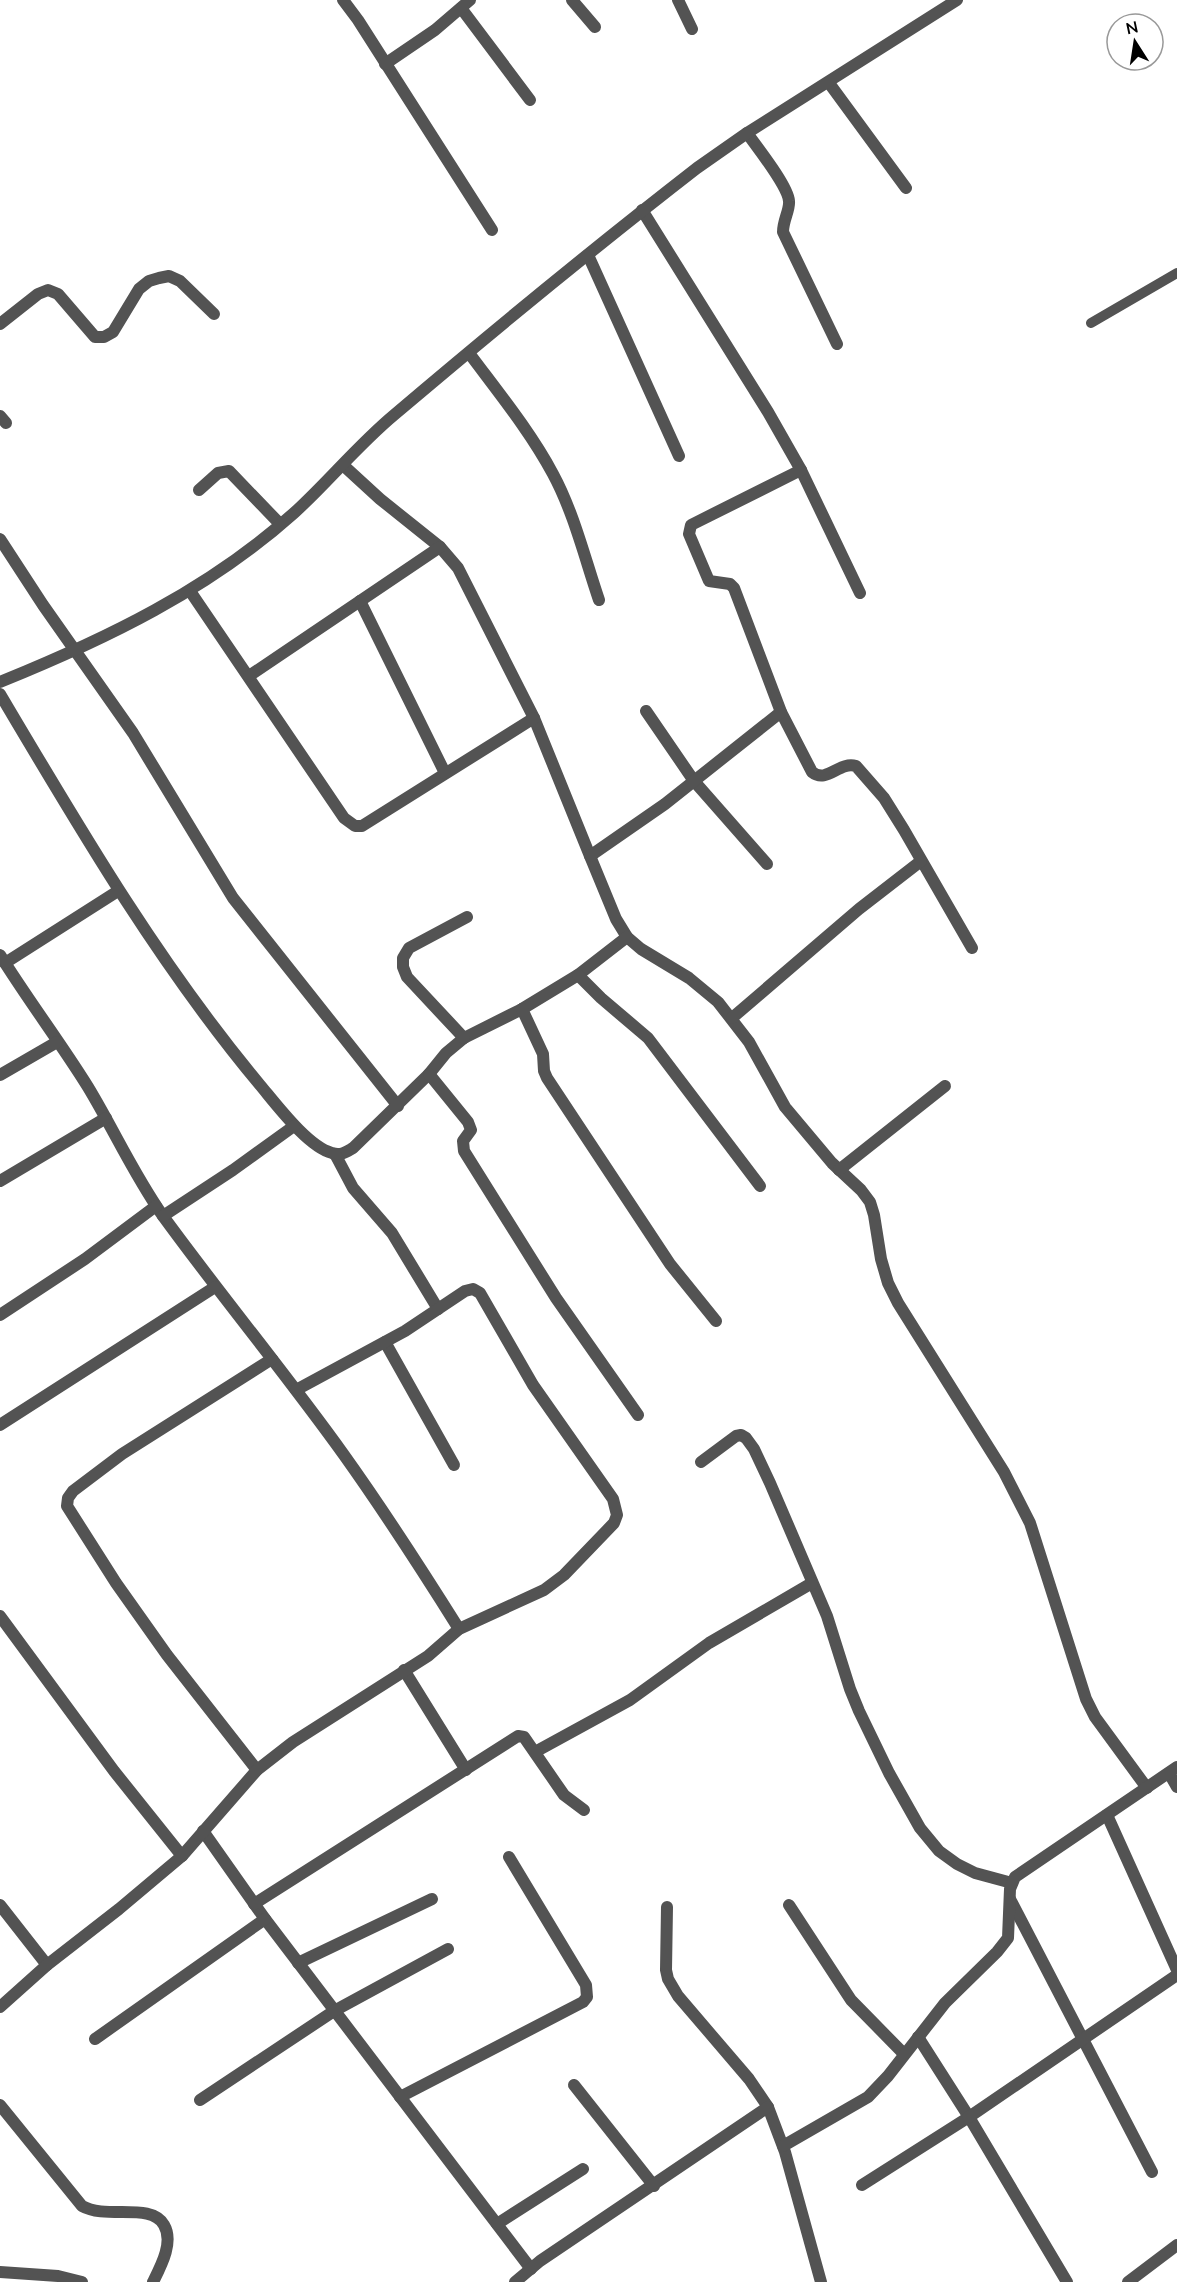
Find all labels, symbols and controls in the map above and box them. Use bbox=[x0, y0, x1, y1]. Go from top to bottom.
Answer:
north arrow bbox=[1105, 12, 1165, 72]
text: N bbox=[1124, 16, 1140, 38]

